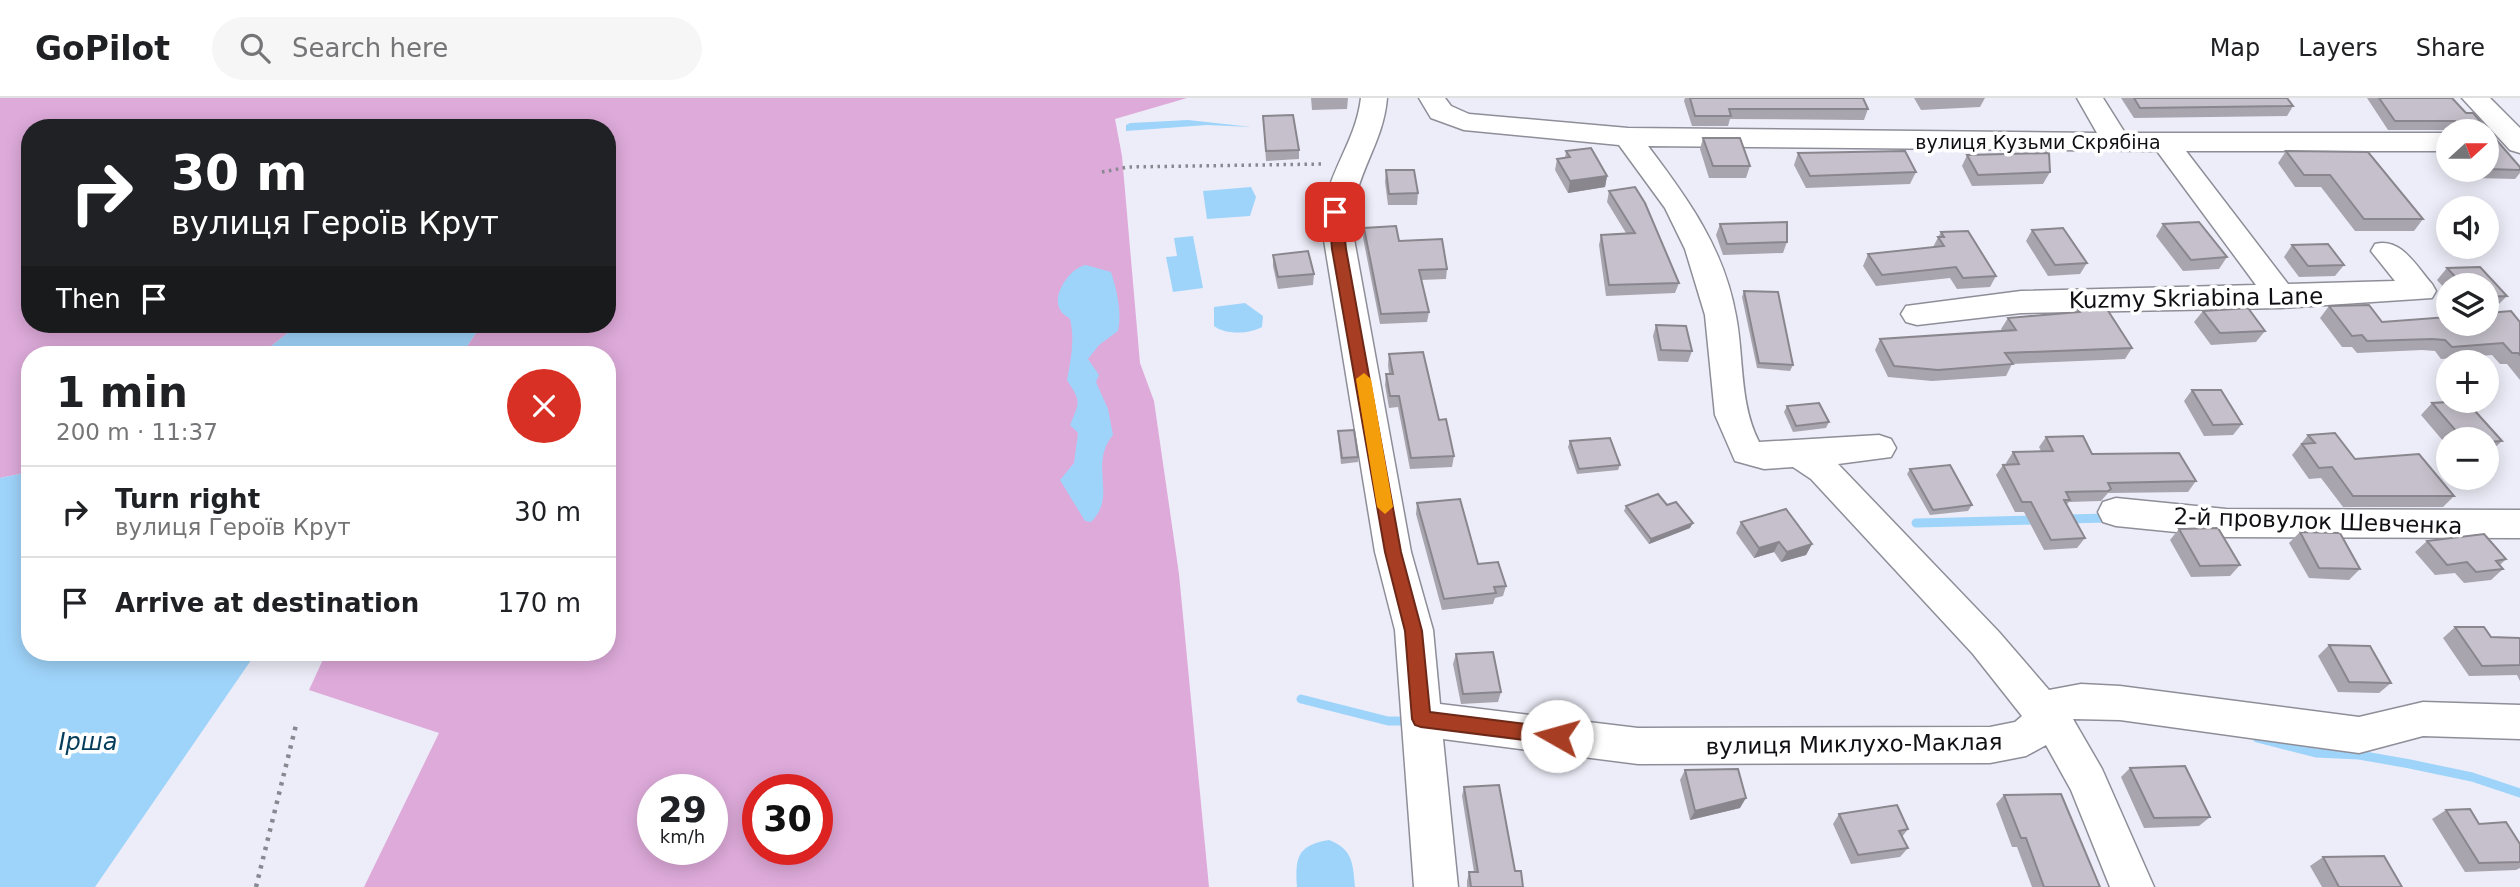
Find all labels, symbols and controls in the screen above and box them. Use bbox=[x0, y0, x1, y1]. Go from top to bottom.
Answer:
search box bbox=[212, 17, 702, 80]
text: GoPilot bbox=[35, 29, 170, 68]
icon: search bbox=[236, 29, 274, 67]
text: Search here bbox=[292, 33, 448, 63]
text: Map bbox=[2210, 34, 2260, 62]
text: Layers bbox=[2298, 34, 2378, 62]
text: Share bbox=[2416, 34, 2485, 62]
north arrow bbox=[2436, 119, 2499, 182]
map controls bbox=[2436, 119, 2499, 490]
street label: вулиця Кузьми Скрябіна bbox=[1915, 131, 2161, 153]
text: 30 m bbox=[171, 145, 307, 202]
icon: right bbox=[56, 147, 147, 238]
pin bbox=[1305, 182, 1365, 242]
icon: arrive bbox=[1316, 193, 1354, 231]
button: sound bbox=[2436, 196, 2499, 259]
text: вулиця Героїв Крут bbox=[171, 204, 499, 242]
button: layers bbox=[2436, 273, 2499, 336]
icon: arrive bbox=[135, 280, 173, 318]
street label: Kuzmy Skriabina Lane bbox=[2069, 283, 2323, 313]
text: Then bbox=[56, 284, 121, 314]
button: + bbox=[2436, 350, 2499, 413]
text: 1 min bbox=[56, 368, 188, 417]
button: close bbox=[507, 369, 581, 443]
text: 200 m · 11:37 bbox=[56, 419, 218, 445]
button: − bbox=[2436, 427, 2499, 490]
text: Turn right bbox=[115, 484, 260, 514]
icon: right bbox=[56, 493, 94, 531]
text: 30 m bbox=[514, 497, 581, 527]
street label: 2-й провулок Шевченка bbox=[2173, 503, 2463, 539]
text: вулиця Героїв Крут bbox=[115, 514, 351, 540]
icon: arrive bbox=[56, 584, 94, 622]
text: Arrive at destination bbox=[115, 588, 419, 618]
text: 170 m bbox=[498, 588, 581, 618]
position arrow bbox=[1520, 699, 1594, 773]
water label: Ірша bbox=[59, 728, 117, 756]
street label: вулиця Миклухо-Маклая bbox=[1705, 728, 2003, 760]
speed limit sign: 30 bbox=[742, 774, 833, 865]
text: 29 bbox=[658, 790, 707, 830]
text: km/h bbox=[660, 826, 705, 847]

